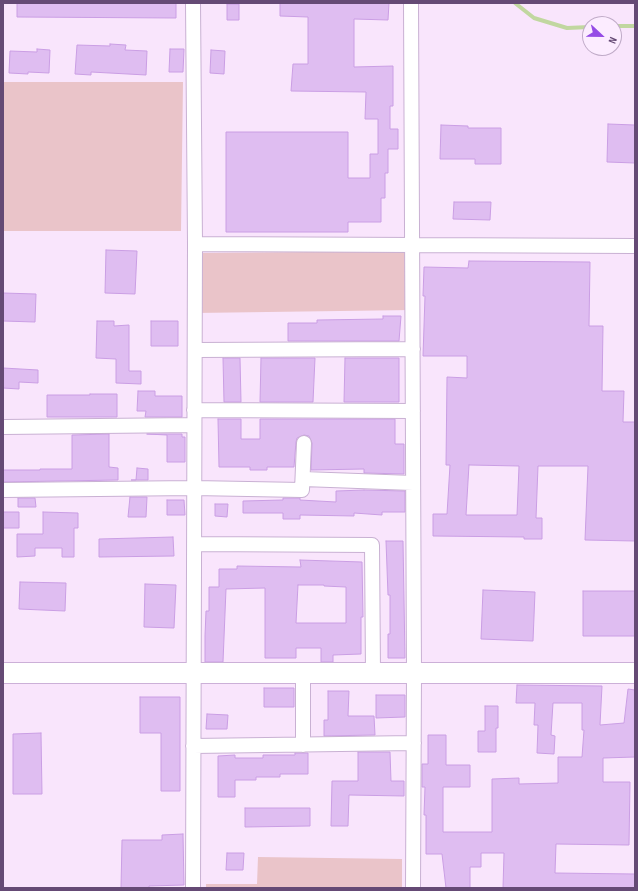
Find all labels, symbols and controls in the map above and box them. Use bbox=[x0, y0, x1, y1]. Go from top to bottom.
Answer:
north arrow bbox=[582, 16, 622, 56]
text: N bbox=[606, 35, 620, 45]

